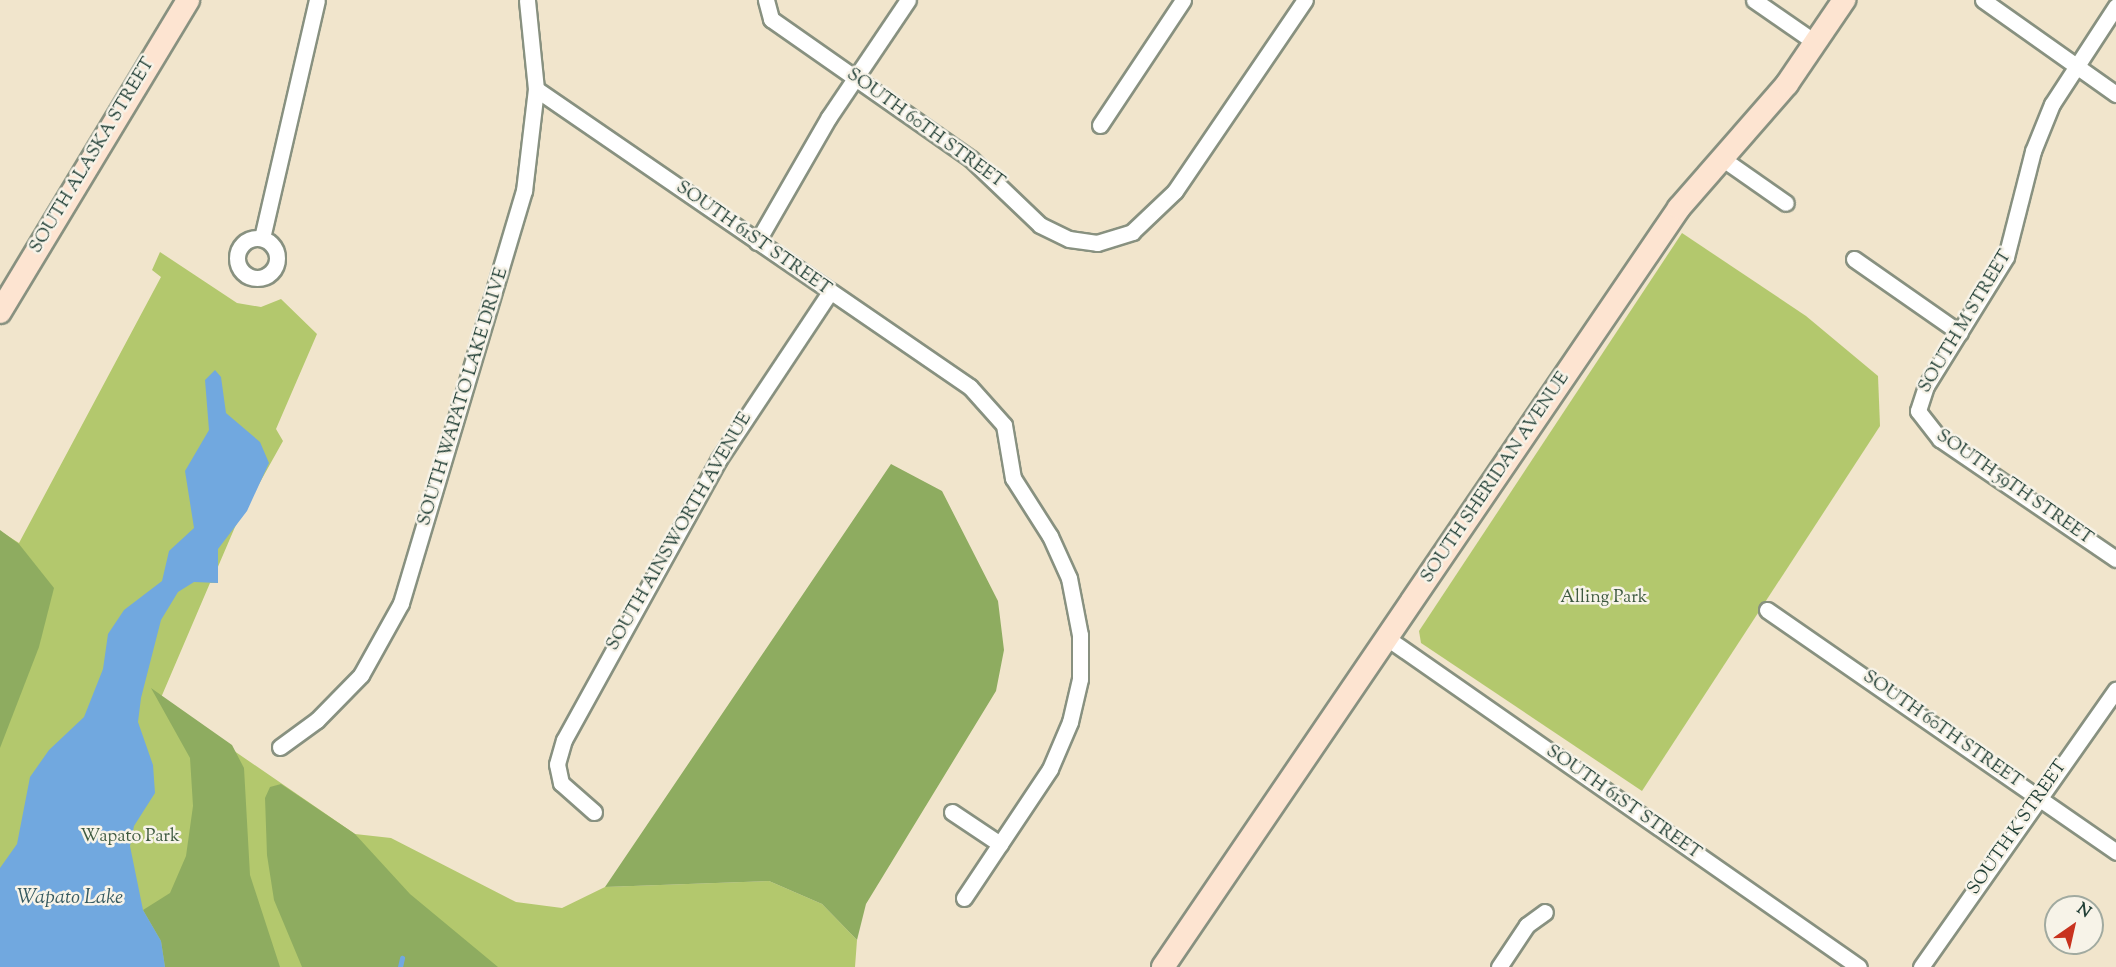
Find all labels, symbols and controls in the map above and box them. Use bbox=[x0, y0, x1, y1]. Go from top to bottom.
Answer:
street label: SOUTH ALASKA STREET bbox=[26, 54, 160, 258]
street label: SOUTH 60TH STREET bbox=[842, 64, 1008, 194]
street label: SOUTH 61ST STREET bbox=[671, 177, 835, 301]
street label: SOUTH M STREET bbox=[1915, 247, 2017, 397]
street label: SOUTH WAPATO LAKE DRIVE bbox=[414, 265, 514, 529]
street label: SOUTH SHERIDAN AVENUE bbox=[1417, 368, 1575, 588]
street label: SOUTH AINSWORTH AVENUE bbox=[603, 409, 757, 655]
street label: SOUTH 59TH STREET bbox=[1932, 426, 2096, 550]
park label: Alling Park bbox=[1560, 587, 1648, 609]
street label: SOUTH 60TH STREET bbox=[1858, 667, 2026, 793]
street label: SOUTH 61ST STREET bbox=[1541, 741, 1705, 865]
street label: SOUTH K STREET bbox=[1964, 757, 2072, 899]
park label: Wapato Park bbox=[80, 826, 180, 848]
water label: Wapato Lake bbox=[17, 886, 123, 910]
north arrow bbox=[2044, 895, 2104, 955]
text: N bbox=[2071, 898, 2095, 924]

